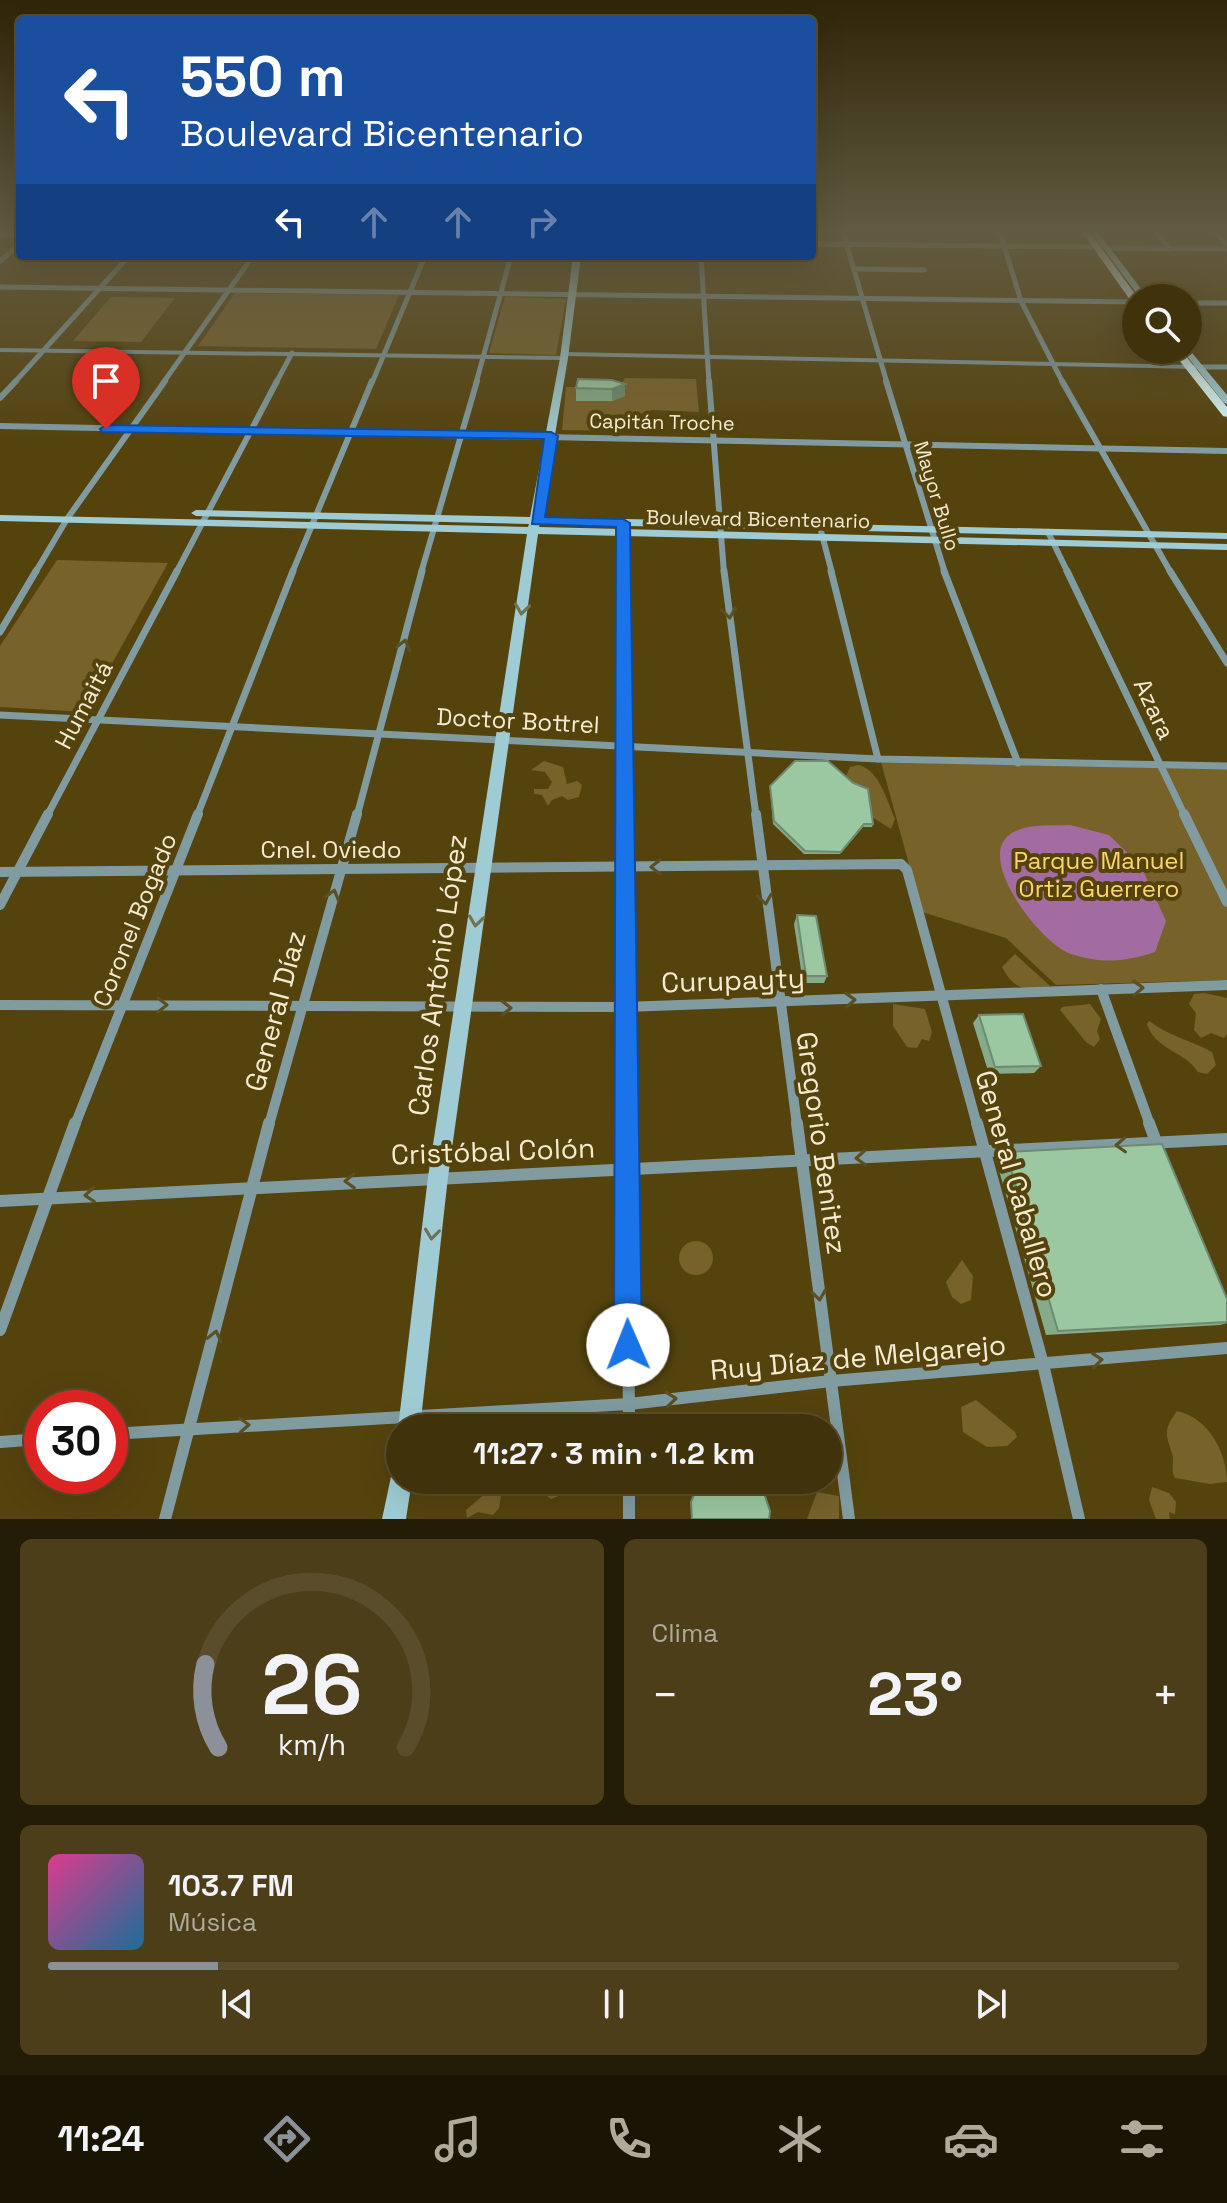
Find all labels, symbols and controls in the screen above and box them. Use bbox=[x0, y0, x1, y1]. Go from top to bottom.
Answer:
text: 550 m bbox=[180, 41, 346, 112]
icon: left bbox=[48, 48, 152, 152]
text: Boulevard Bicentenario bbox=[180, 111, 584, 157]
icon: left bbox=[268, 200, 312, 244]
icon: ahead bbox=[352, 200, 396, 244]
icon: ahead bbox=[436, 200, 480, 244]
icon: right bbox=[520, 200, 564, 244]
map controls bbox=[1122, 284, 1202, 364]
button: search bbox=[1122, 284, 1202, 364]
pin bbox=[72, 347, 140, 429]
icon: arrive bbox=[84, 359, 128, 403]
street label: Capitán Troche bbox=[589, 408, 735, 436]
street label: Mayor Bullo bbox=[908, 438, 966, 554]
street label: Boulevard Bicentenario bbox=[646, 504, 870, 534]
one-way arrow bbox=[514, 602, 531, 615]
one-way arrow bbox=[721, 607, 738, 620]
one-way arrow bbox=[394, 639, 411, 652]
street label: Humaitá bbox=[47, 655, 120, 754]
street label: Azara bbox=[1127, 673, 1182, 744]
street label: Doctor Bottrel bbox=[436, 701, 600, 740]
street label: Coronel Bogado bbox=[86, 828, 183, 1011]
street label: Carlos António López bbox=[399, 832, 475, 1118]
street label: Cnel. Oviedo bbox=[260, 834, 402, 865]
park label: Parque Manuel Ortiz Guerrero bbox=[1014, 845, 1184, 904]
one-way arrow bbox=[649, 859, 662, 876]
one-way arrow bbox=[324, 889, 340, 903]
one-way arrow bbox=[756, 892, 773, 906]
one-way arrow bbox=[468, 914, 485, 928]
street label: General Díaz bbox=[236, 927, 314, 1095]
street label: Curupayty bbox=[661, 960, 805, 1000]
one-way arrow bbox=[1132, 980, 1145, 997]
one-way arrow bbox=[844, 992, 857, 1009]
one-way arrow bbox=[156, 996, 169, 1014]
one-way arrow bbox=[500, 1000, 513, 1017]
street label: Gregorio Benitez bbox=[789, 1029, 855, 1257]
street label: General Caballero bbox=[967, 1066, 1067, 1302]
street label: Cristóbal Colón bbox=[390, 1129, 596, 1173]
one-way arrow bbox=[1114, 1137, 1127, 1154]
one-way arrow bbox=[854, 1149, 867, 1166]
one-way arrow bbox=[343, 1172, 356, 1189]
one-way arrow bbox=[83, 1186, 96, 1203]
one-way arrow bbox=[423, 1228, 440, 1241]
one-way arrow bbox=[810, 1288, 827, 1302]
position arrow bbox=[586, 1303, 670, 1387]
street label: Ruy Díaz de Melgarejo bbox=[709, 1326, 1007, 1388]
one-way arrow bbox=[205, 1329, 222, 1343]
one-way arrow bbox=[1091, 1351, 1104, 1368]
speed limit sign: 30 bbox=[24, 1390, 128, 1494]
one-way arrow bbox=[665, 1391, 678, 1408]
one-way arrow bbox=[238, 1416, 251, 1433]
text: 11:27 · 3 min · 1.2 km bbox=[473, 1434, 755, 1473]
text: Clima bbox=[652, 1616, 718, 1650]
text: 26 bbox=[261, 1632, 362, 1738]
text: 23° bbox=[867, 1656, 963, 1733]
text: − bbox=[652, 1667, 679, 1723]
text: + bbox=[1152, 1667, 1179, 1723]
text: km/h bbox=[278, 1727, 346, 1763]
text: 103.7 FM bbox=[168, 1866, 294, 1905]
text: Música bbox=[168, 1905, 257, 1939]
icon: previous bbox=[215, 1982, 259, 2026]
icon: pause bbox=[592, 1982, 636, 2026]
icon: next bbox=[969, 1982, 1013, 2026]
icon: directions bbox=[259, 2111, 315, 2167]
icon: music bbox=[430, 2111, 486, 2167]
icon: phone bbox=[601, 2111, 657, 2167]
icon: climate bbox=[772, 2111, 828, 2167]
icon: car bbox=[943, 2111, 999, 2167]
icon: filters bbox=[1114, 2111, 1170, 2167]
text: 11:24 bbox=[57, 2116, 144, 2162]

